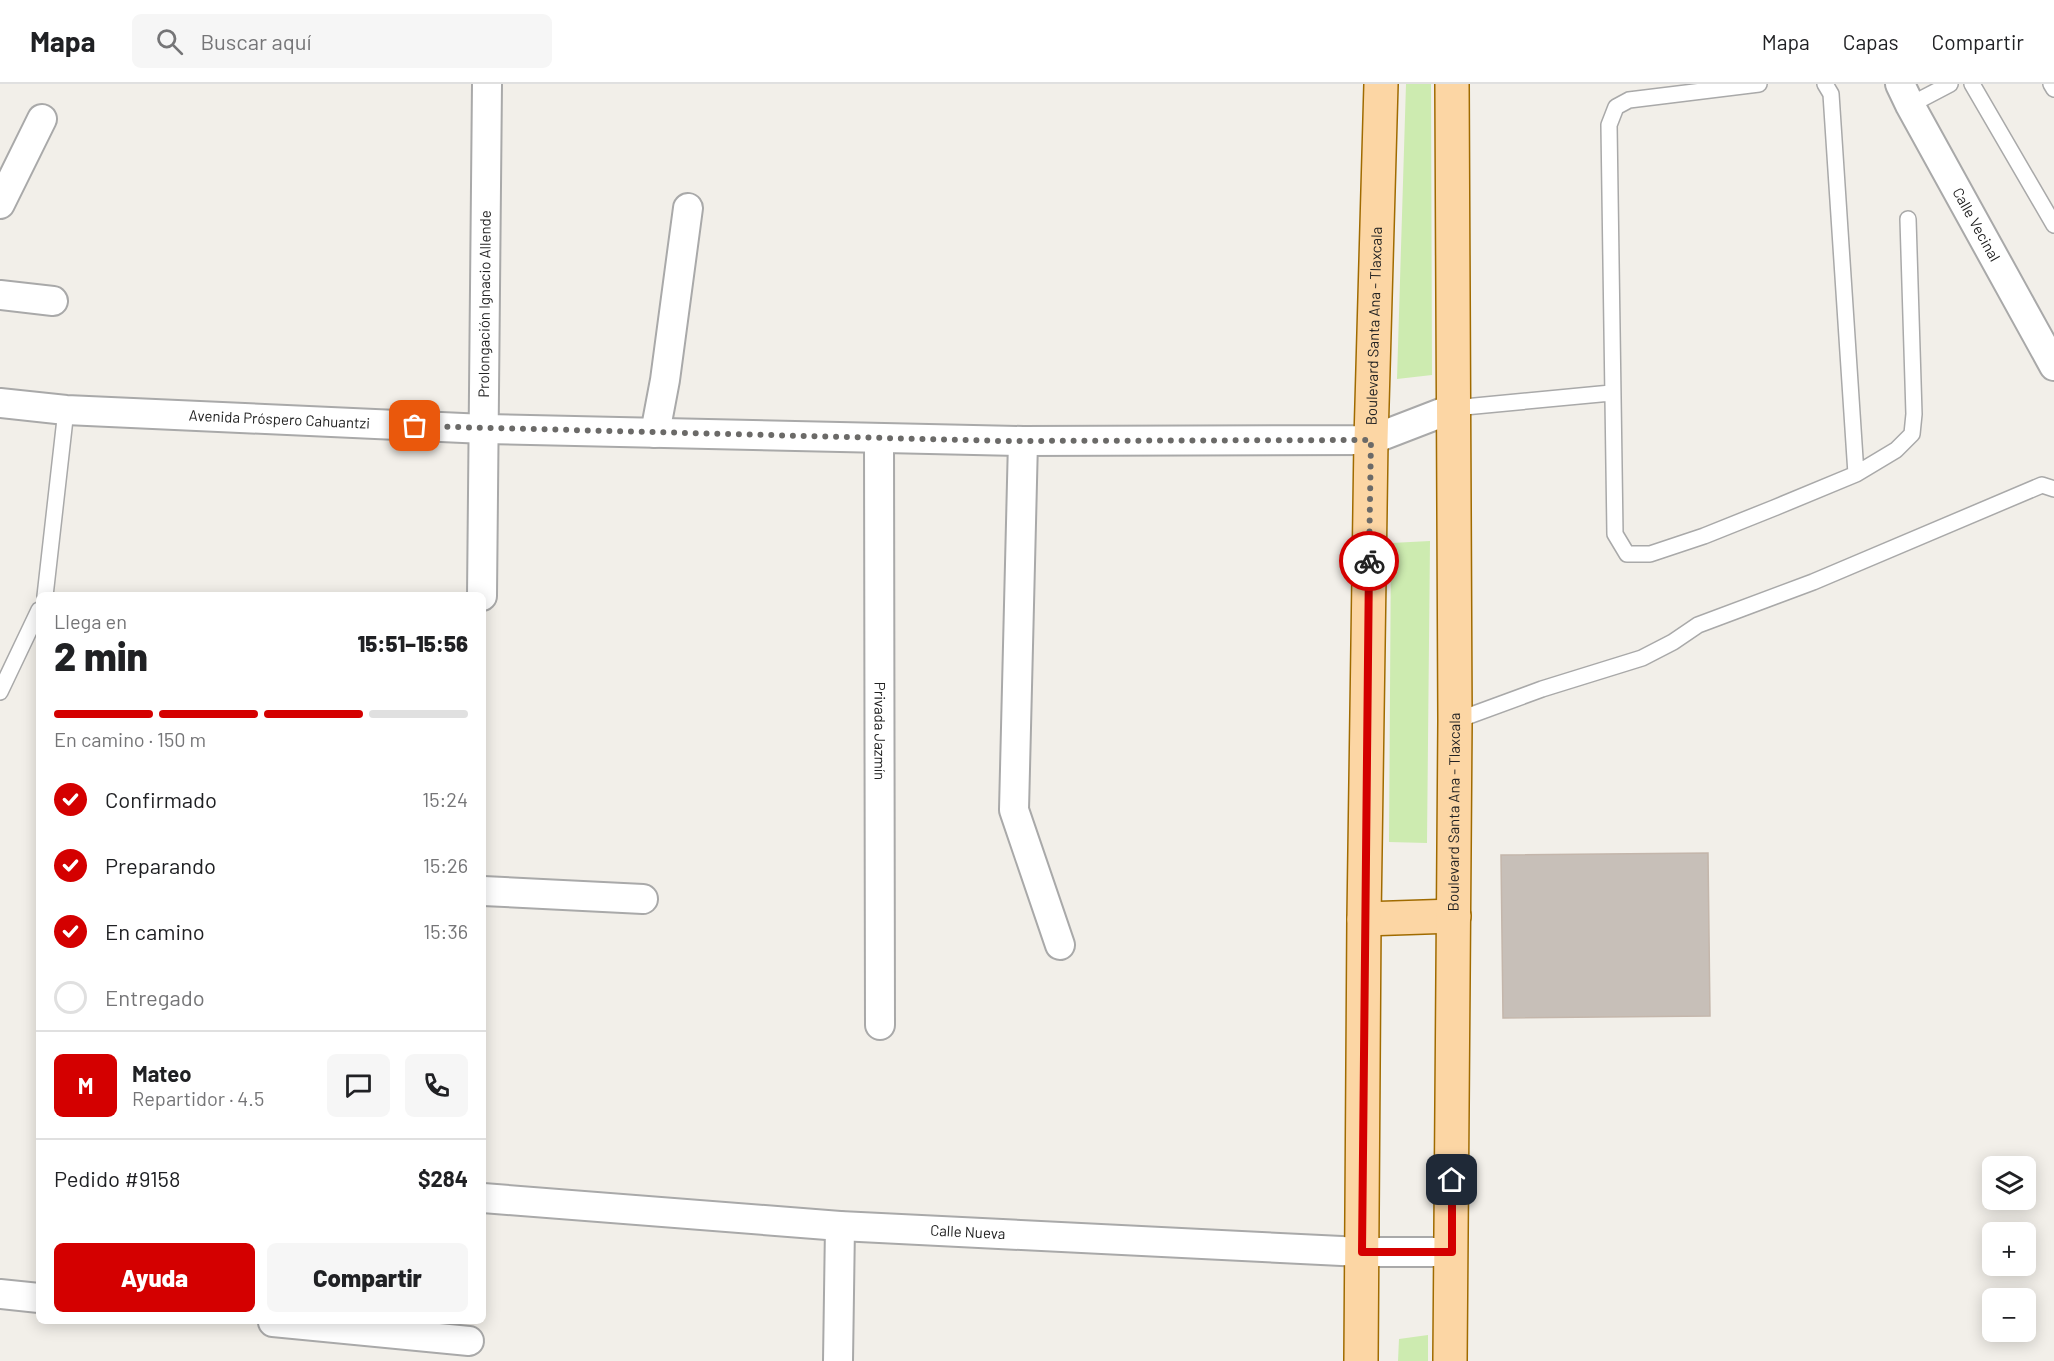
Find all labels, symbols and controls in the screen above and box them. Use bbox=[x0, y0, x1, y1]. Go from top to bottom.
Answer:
search box bbox=[132, 14, 552, 68]
text: Mapa bbox=[30, 24, 96, 58]
icon: search bbox=[153, 25, 186, 58]
text: Buscar aquí bbox=[201, 28, 311, 54]
text: Mapa bbox=[1762, 29, 1810, 54]
text: Capas bbox=[1843, 29, 1899, 54]
text: Compartir bbox=[1932, 29, 2024, 54]
street label: Calle Vecinal bbox=[1949, 184, 2005, 264]
street label: Prolongación Ignacio Allende bbox=[474, 210, 494, 398]
street label: Boulevard Santa Ana - Tlaxcala bbox=[1361, 226, 1385, 426]
pin bbox=[389, 400, 440, 451]
street label: Avenida Próspero Cahuantzi bbox=[189, 406, 370, 432]
icon: bag bbox=[398, 409, 431, 442]
courier bbox=[1339, 531, 1399, 591]
icon: bike bbox=[1353, 545, 1386, 578]
text: Llega en bbox=[54, 609, 127, 633]
text: 15:51–15:56 bbox=[357, 630, 468, 656]
text: 2 min bbox=[54, 632, 148, 679]
street label: Privada Jazmín bbox=[871, 682, 890, 780]
street label: Boulevard Santa Ana - Tlaxcala bbox=[1444, 713, 1463, 911]
text: En camino · 150 m bbox=[54, 727, 206, 751]
icon: check bbox=[54, 783, 87, 816]
text: Confirmado bbox=[105, 786, 217, 812]
text: 15:24 bbox=[422, 787, 468, 811]
icon: check bbox=[54, 849, 87, 882]
text: Preparando bbox=[105, 852, 216, 878]
text: 15:26 bbox=[423, 853, 468, 877]
icon: check bbox=[54, 915, 87, 948]
text: En camino bbox=[105, 918, 205, 944]
text: 15:36 bbox=[423, 919, 468, 943]
text: Entregado bbox=[105, 984, 205, 1010]
button: chat bbox=[327, 1054, 390, 1117]
button: phone bbox=[405, 1054, 468, 1117]
text: Mateo bbox=[132, 1060, 192, 1086]
text: M bbox=[78, 1072, 93, 1098]
text: Repartidor · 4.5 bbox=[132, 1086, 264, 1110]
pin bbox=[1426, 1154, 1477, 1205]
map controls bbox=[1982, 1156, 2036, 1342]
button: layers bbox=[1982, 1156, 2036, 1210]
icon: home bbox=[1435, 1163, 1468, 1196]
text: Pedido #9158 bbox=[54, 1165, 180, 1191]
text: $284 bbox=[418, 1165, 468, 1191]
street label: Calle Nueva bbox=[930, 1221, 1006, 1242]
button: + bbox=[1982, 1222, 2036, 1276]
button: Ayuda bbox=[54, 1243, 255, 1312]
button: Compartir bbox=[267, 1243, 468, 1312]
button: − bbox=[1982, 1288, 2036, 1342]

